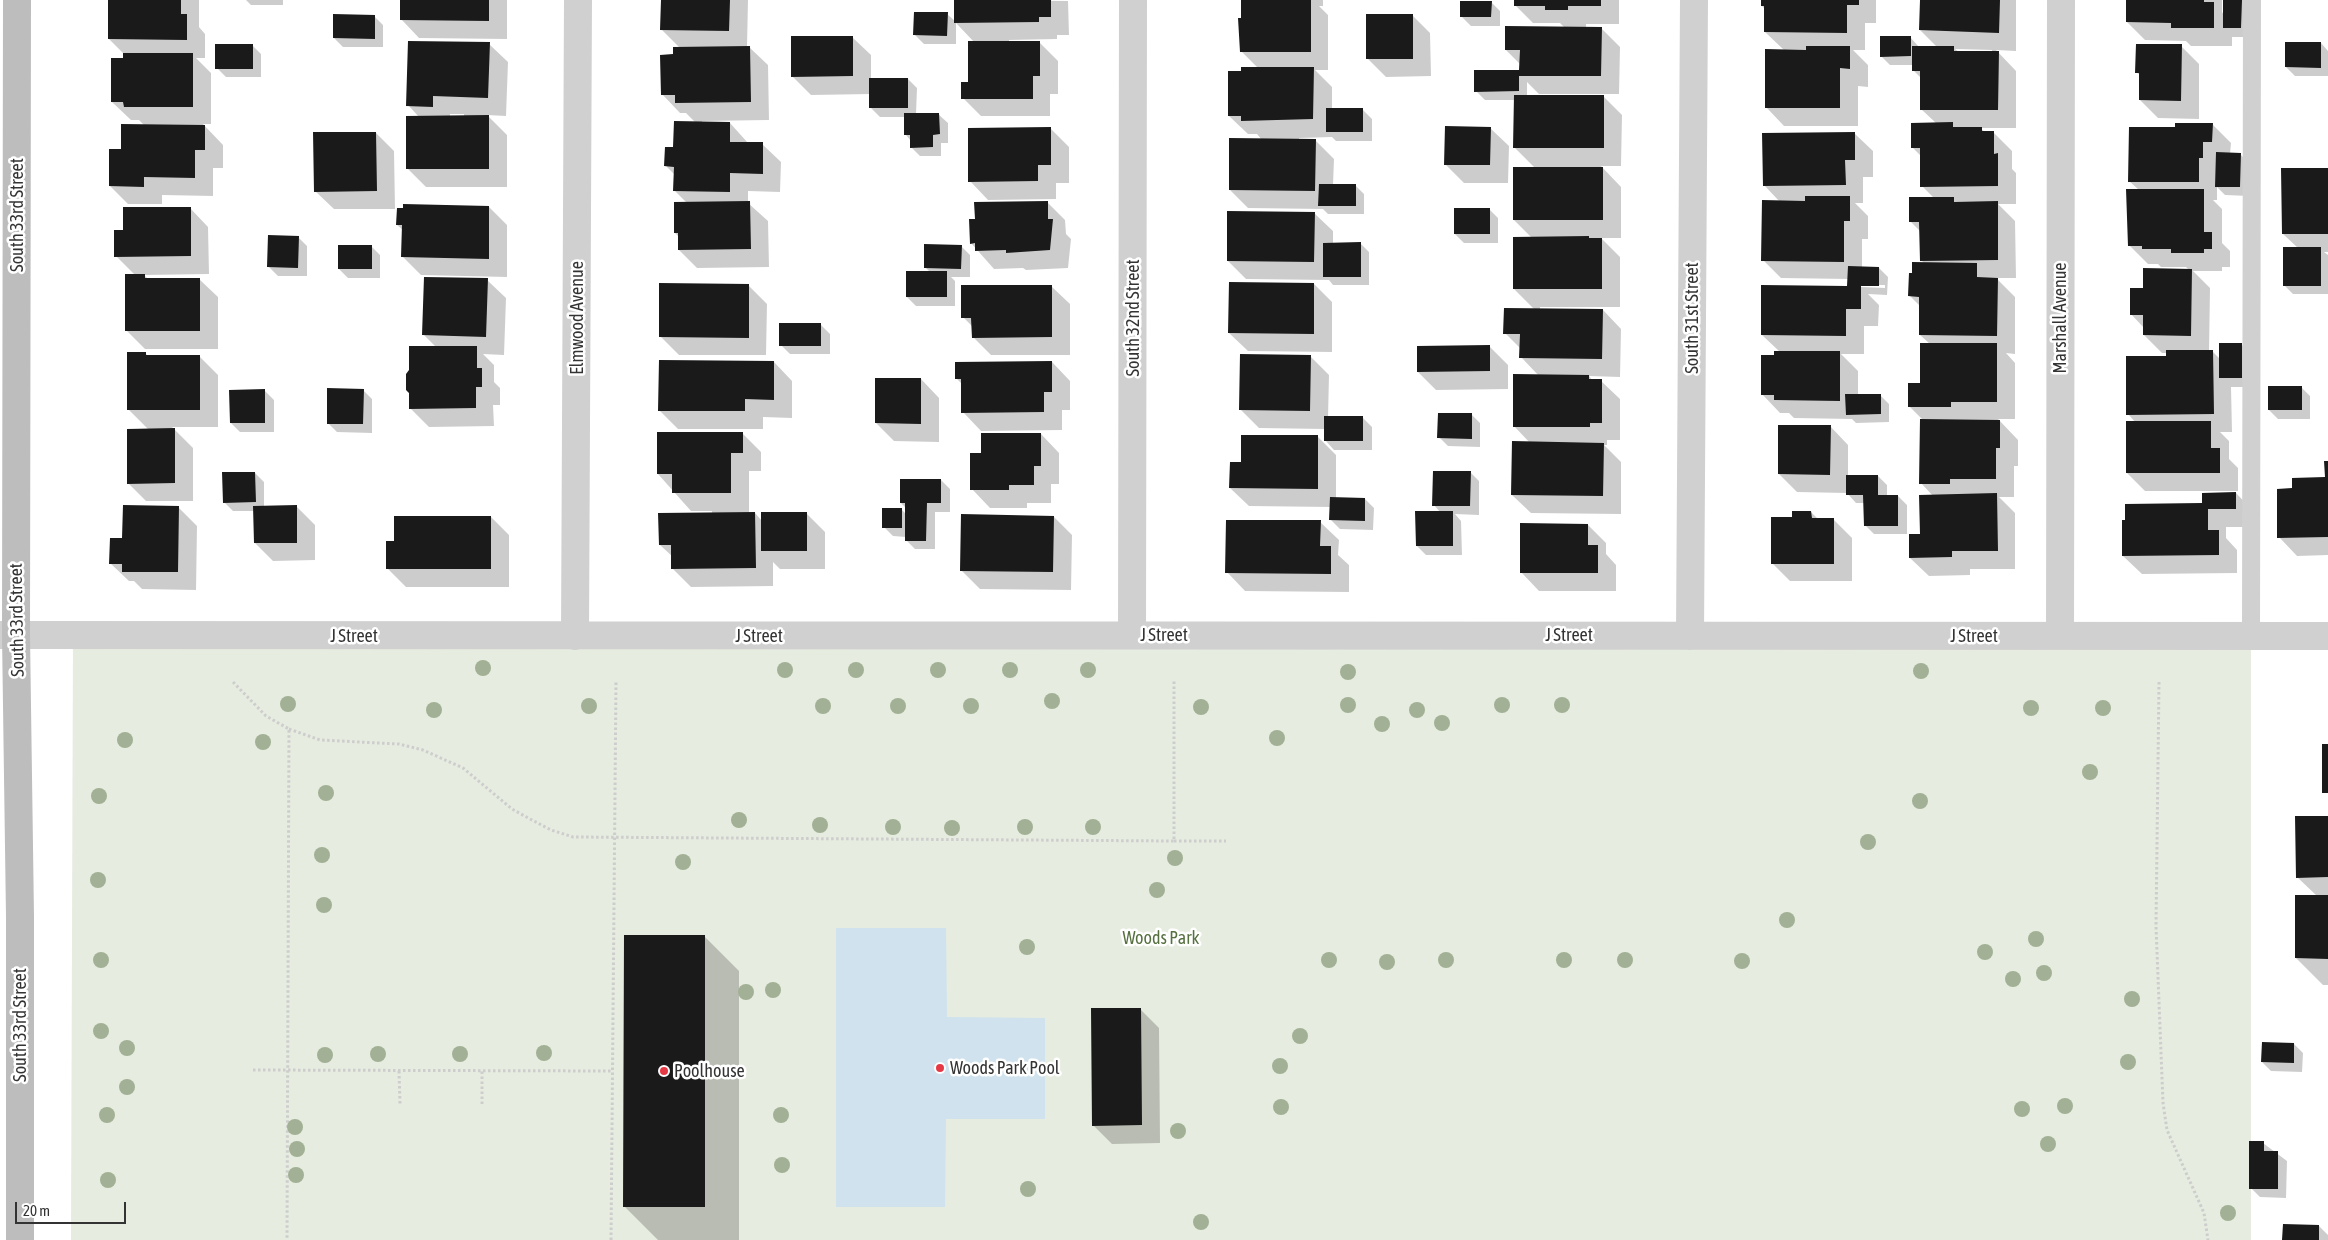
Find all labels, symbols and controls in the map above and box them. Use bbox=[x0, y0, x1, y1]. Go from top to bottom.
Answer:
street label: South 33rd Street bbox=[6, 158, 28, 272]
street label: South 32nd Street bbox=[1122, 259, 1144, 377]
street label: Elmwood Avenue bbox=[566, 261, 588, 375]
street label: South 31st Street bbox=[1681, 262, 1703, 374]
street label: Marshall Avenue bbox=[2049, 262, 2071, 374]
street label: South 33rd Street bbox=[5, 563, 29, 677]
street label: J Street bbox=[1140, 624, 1188, 646]
street label: J Street bbox=[1545, 624, 1593, 646]
street label: J Street bbox=[330, 625, 378, 647]
street label: J Street bbox=[735, 625, 783, 647]
street label: J Street bbox=[1950, 625, 1998, 647]
park label: Woods Park bbox=[1123, 927, 1199, 949]
street label: South 33rd Street bbox=[9, 968, 31, 1082]
place label: Woods Park Pool bbox=[950, 1057, 1060, 1079]
place label: Poolhouse bbox=[674, 1060, 745, 1082]
marker: Woods Park Pool bbox=[934, 1062, 946, 1074]
marker: Poolhouse bbox=[658, 1065, 670, 1077]
scale bar bbox=[18, 1192, 129, 1224]
text: 20 m bbox=[23, 1202, 50, 1219]

